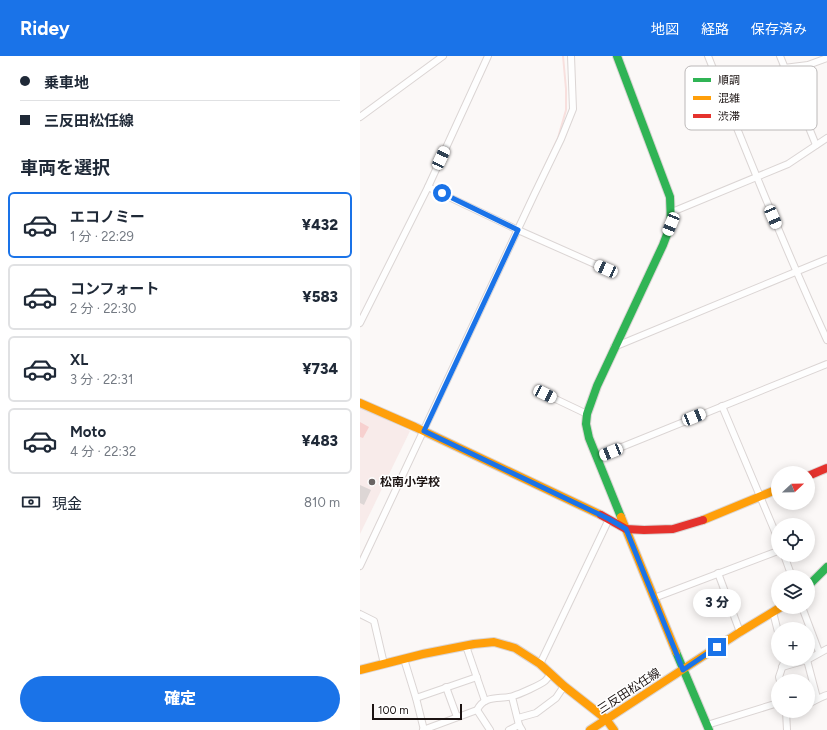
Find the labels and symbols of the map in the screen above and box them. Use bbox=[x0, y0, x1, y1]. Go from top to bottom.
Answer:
legend bbox=[685, 66, 817, 130]
text: 順調 bbox=[718, 74, 740, 87]
text: 混雑 bbox=[718, 92, 740, 105]
text: 渋滞 bbox=[718, 110, 740, 123]
car bbox=[430, 145, 452, 171]
route start bbox=[433, 184, 451, 202]
car bbox=[763, 204, 783, 230]
car bbox=[661, 211, 681, 237]
car bbox=[593, 259, 619, 279]
car bbox=[532, 383, 558, 405]
car bbox=[681, 407, 707, 427]
car bbox=[598, 442, 624, 462]
north arrow bbox=[771, 466, 815, 510]
place label: 松南小学校 bbox=[380, 475, 440, 489]
marker: 松南小学校 bbox=[367, 477, 377, 487]
callout: 3 分 bbox=[693, 589, 741, 617]
route end bbox=[708, 638, 726, 656]
street label: 三反田松任線 bbox=[595, 666, 663, 716]
scale bar bbox=[372, 702, 462, 721]

